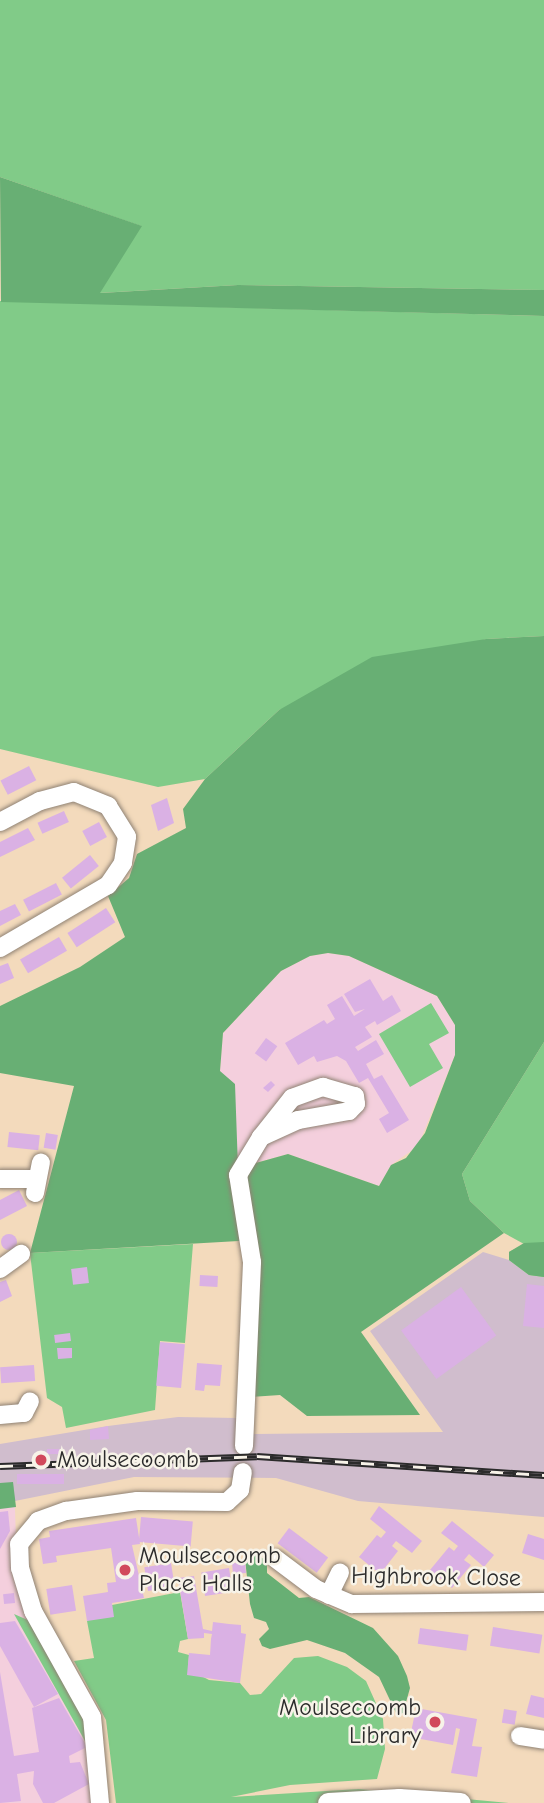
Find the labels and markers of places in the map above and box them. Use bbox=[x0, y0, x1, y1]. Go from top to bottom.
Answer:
place label: Moulsecoomb bbox=[57, 1446, 199, 1474]
marker: Moulsecoomb bbox=[31, 1450, 51, 1470]
place label: Moulsecoomb Place Halls bbox=[139, 1542, 281, 1598]
marker: Moulsecoomb Place Halls bbox=[117, 1562, 133, 1578]
place label: Moulsecoomb Library bbox=[279, 1694, 421, 1750]
marker: Moulsecoomb Library bbox=[427, 1714, 443, 1730]

